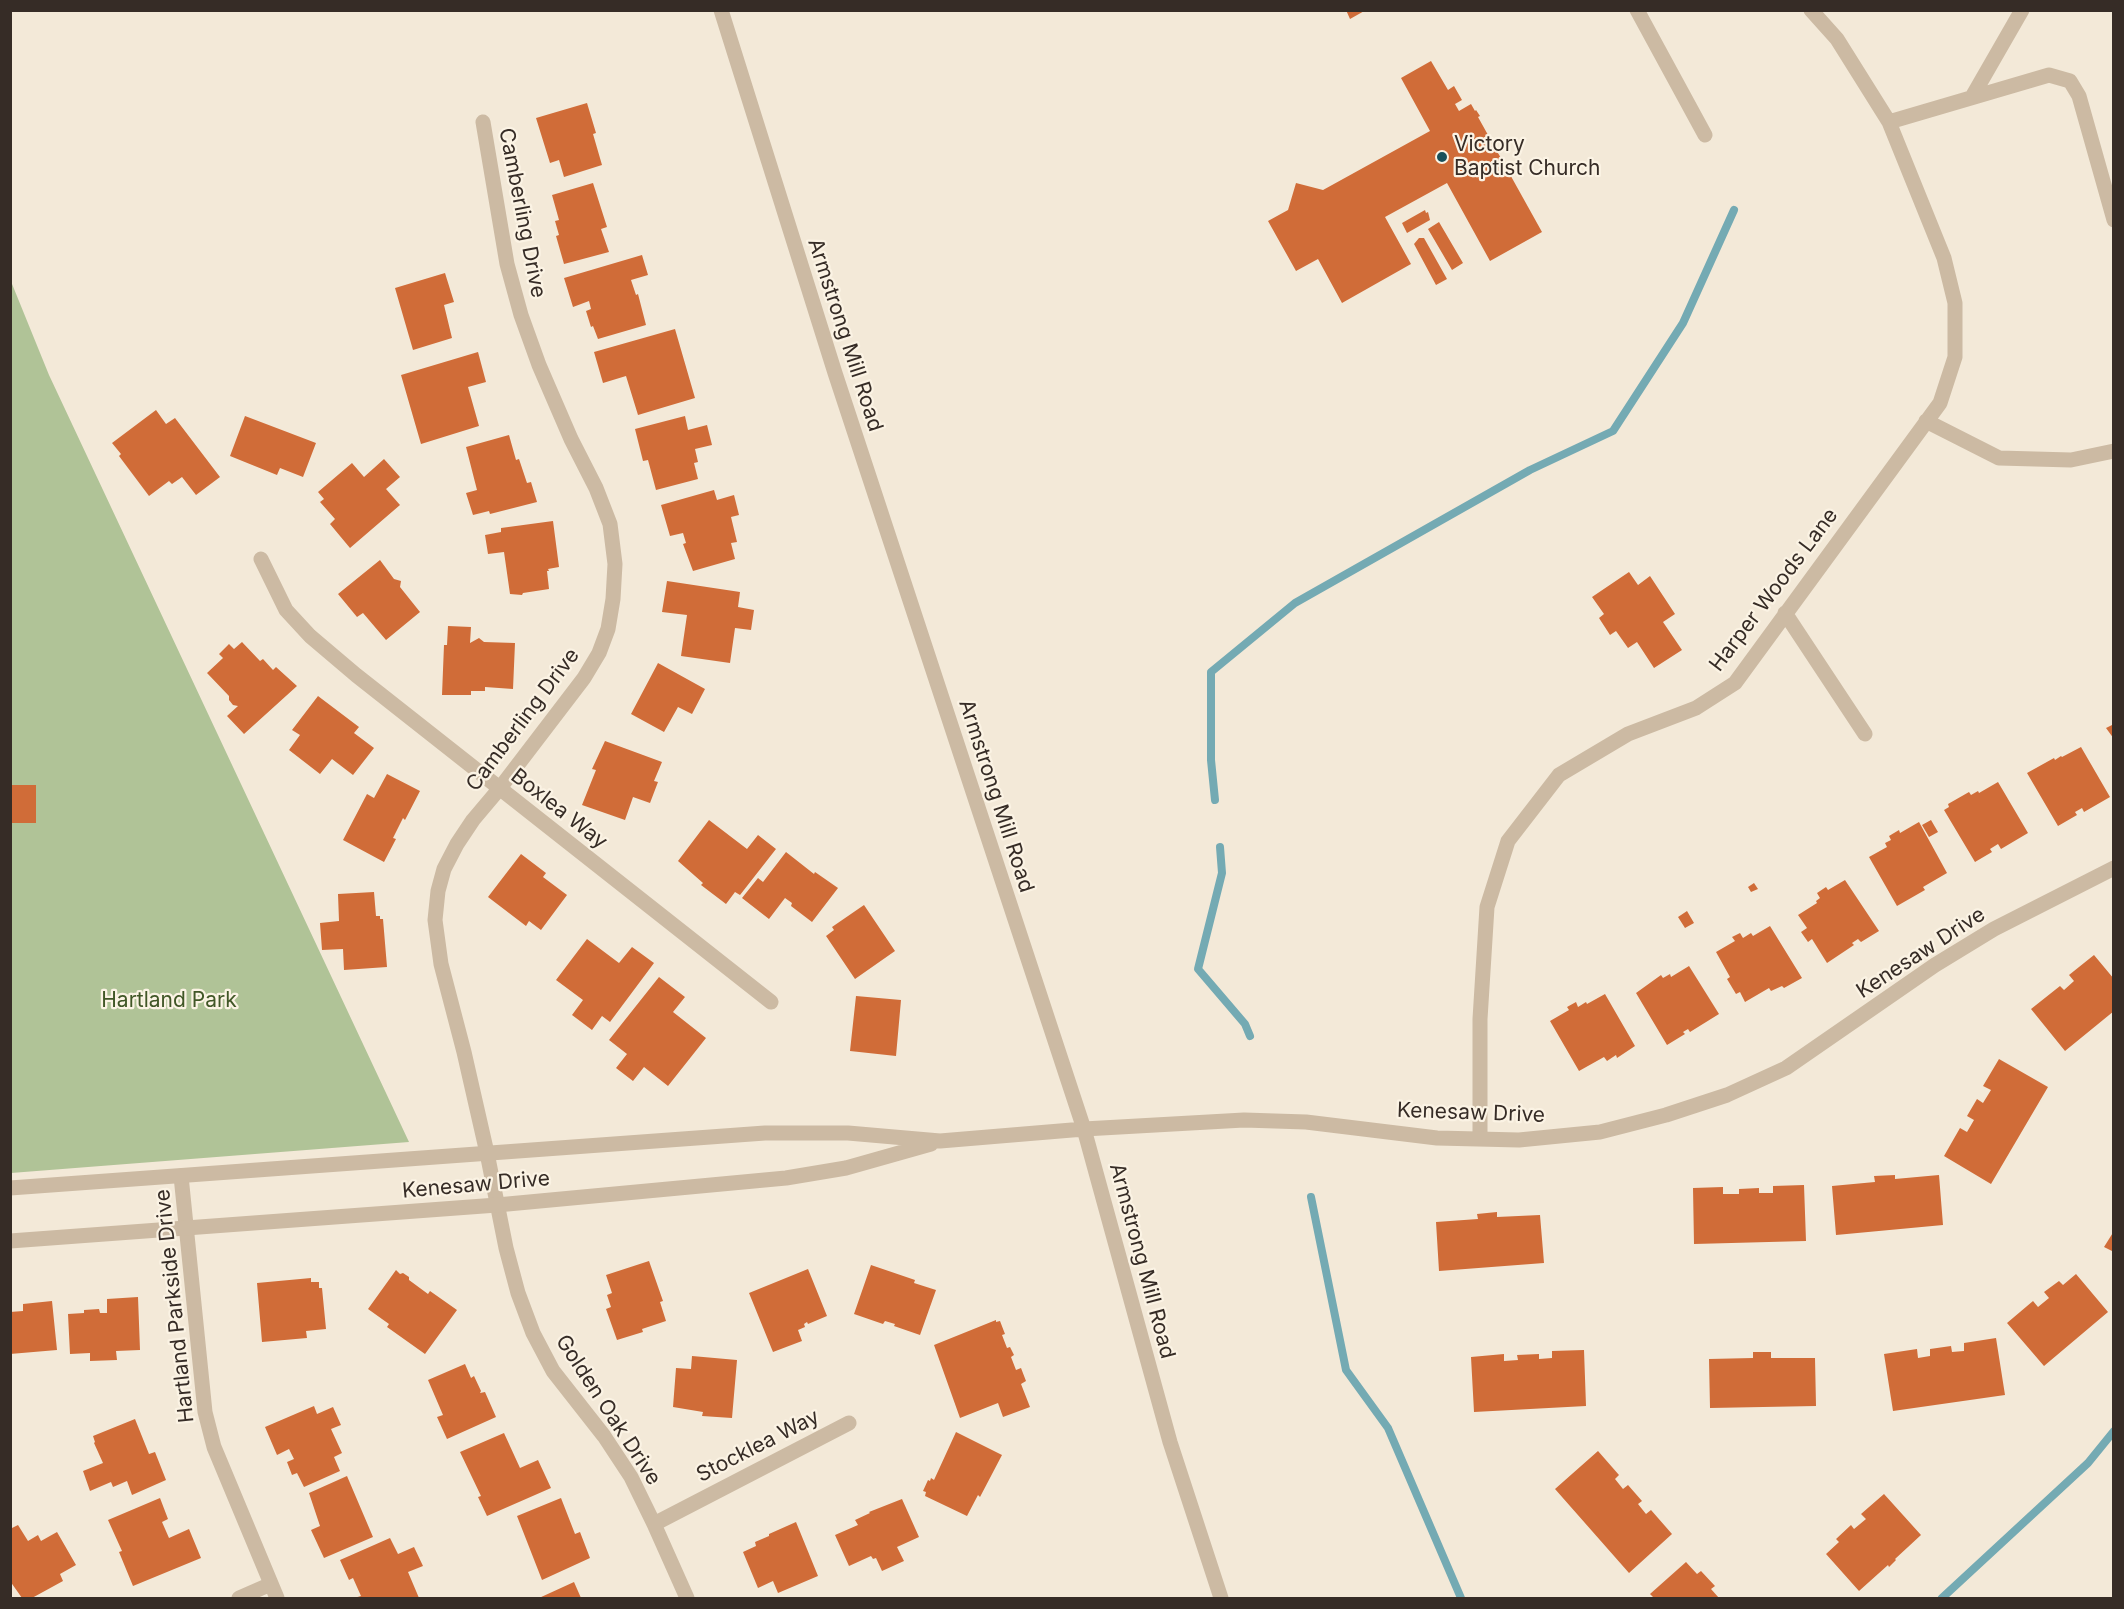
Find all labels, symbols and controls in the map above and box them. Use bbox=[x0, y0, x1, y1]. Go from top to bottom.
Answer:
street label: Camberling Drive bbox=[493, 126, 551, 300]
place label: Victory Baptist Church bbox=[1454, 132, 1600, 182]
marker: Victory Baptist Church bbox=[1435, 150, 1449, 164]
street label: Armstrong Mill Road bbox=[802, 235, 888, 435]
street label: Harper Woods Lane bbox=[1705, 504, 1843, 676]
street label: Camberling Drive bbox=[461, 644, 585, 796]
street label: Armstrong Mill Road bbox=[953, 696, 1039, 896]
street label: Boxlea Way bbox=[506, 764, 612, 854]
street label: Kenesaw Drive bbox=[1852, 902, 1990, 1004]
park label: Hartland Park bbox=[101, 988, 237, 1014]
street label: Kenesaw Drive bbox=[1396, 1098, 1546, 1128]
street label: Armstrong Mill Road bbox=[1104, 1161, 1180, 1361]
street label: Kenesaw Drive bbox=[401, 1166, 551, 1204]
street label: Hartland Parkside Drive bbox=[150, 1188, 200, 1424]
street label: Golden Oak Drive bbox=[550, 1330, 666, 1490]
street label: Stocklea Way bbox=[692, 1404, 824, 1488]

